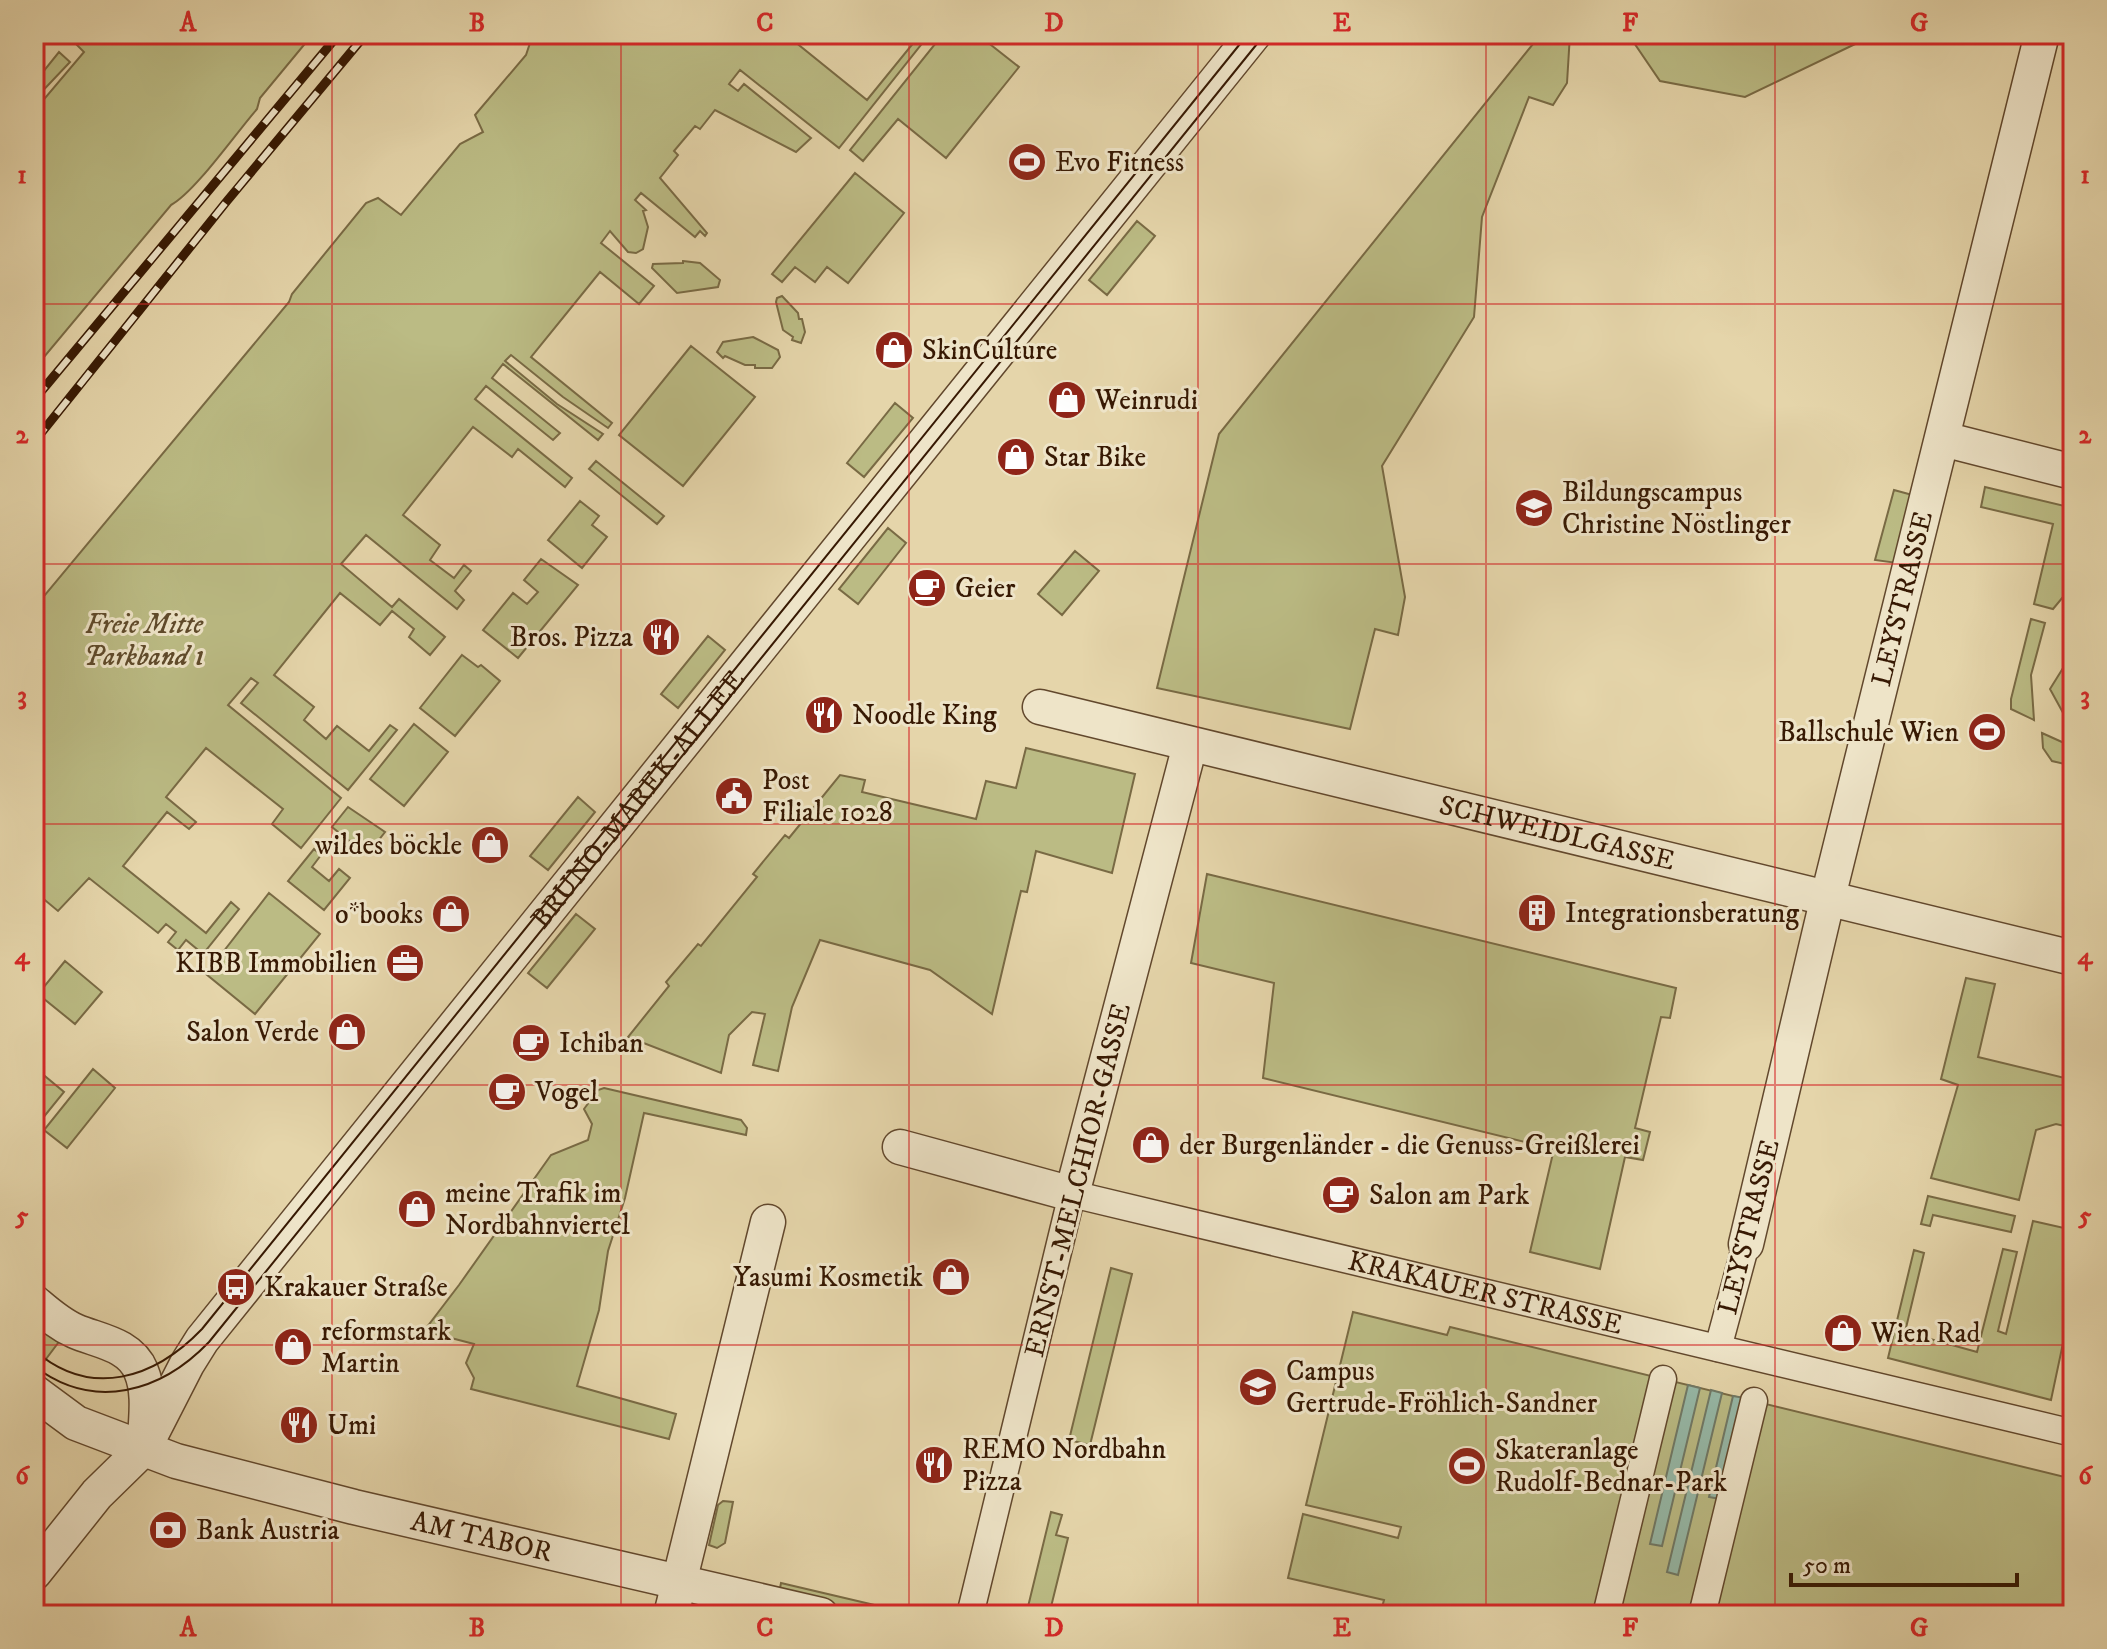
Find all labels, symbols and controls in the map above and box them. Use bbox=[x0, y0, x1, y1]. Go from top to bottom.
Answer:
text: A bbox=[179, 7, 198, 40]
text: B bbox=[469, 7, 485, 40]
text: C bbox=[756, 7, 774, 40]
text: D bbox=[1044, 7, 1064, 40]
text: E bbox=[1333, 7, 1351, 40]
text: F bbox=[1622, 7, 1639, 40]
text: G bbox=[1910, 7, 1928, 40]
sports icon: Evo Fitness bbox=[1006, 141, 1048, 183]
place label: Evo Fitness bbox=[1055, 145, 1184, 180]
text: 1 bbox=[17, 159, 27, 192]
text: 1 bbox=[2080, 159, 2090, 192]
shop icon: SkinCulture bbox=[873, 329, 915, 371]
place label: SkinCulture bbox=[922, 333, 1057, 368]
shop icon: Weinrudi bbox=[1046, 379, 1088, 421]
place label: Weinrudi bbox=[1094, 383, 1198, 418]
text: 2 bbox=[16, 419, 30, 452]
text: 2 bbox=[2079, 419, 2093, 452]
shop icon: Star Bike bbox=[995, 436, 1037, 478]
place label: Star Bike bbox=[1044, 440, 1146, 475]
place label: Bildungscampus Christine Nöstlinger bbox=[1562, 475, 1791, 542]
school or university icon: Bildungscampus Christine Nöstlinger bbox=[1513, 487, 1555, 529]
street label: LEYSTRASSE bbox=[1863, 507, 1941, 690]
cafe icon: Geier bbox=[906, 567, 948, 609]
place label: Geier bbox=[955, 571, 1016, 606]
park label: Freie Mitte Parkband 1 bbox=[84, 607, 205, 674]
restaurant icon: Bros. Pizza bbox=[640, 616, 682, 658]
place label: Bros. Pizza bbox=[510, 620, 633, 655]
street label: BRUNO-MAREK-ALLEE bbox=[523, 663, 752, 936]
text: 3 bbox=[17, 680, 27, 713]
text: 3 bbox=[2080, 680, 2090, 713]
restaurant icon: Noodle King bbox=[803, 694, 845, 736]
place label: Noodle King bbox=[852, 698, 997, 733]
sports icon: Ballschule Wien bbox=[1966, 711, 2008, 753]
place label: Ballschule Wien bbox=[1778, 715, 1959, 750]
place label: Post Filiale 1028 bbox=[762, 763, 893, 830]
public building icon: Post Filiale 1028 bbox=[713, 775, 755, 817]
street label: SCHWEIDLGASSE bbox=[1436, 787, 1678, 878]
shop icon: wildes böckle bbox=[469, 824, 511, 866]
place label: wildes böckle bbox=[314, 828, 462, 863]
building icon: Integrationsberatung bbox=[1516, 892, 1558, 934]
shop icon: o*books bbox=[430, 893, 472, 935]
place label: Integrationsberatung bbox=[1565, 896, 1799, 931]
place label: o*books bbox=[335, 897, 423, 932]
text: 4 bbox=[15, 940, 31, 973]
text: 4 bbox=[2078, 940, 2094, 973]
office icon: KIBB Immobilien bbox=[384, 942, 426, 984]
place label: KIBB Immobilien bbox=[175, 946, 377, 981]
street label: ERNST-MELCHIOR-GASSE bbox=[1017, 999, 1139, 1361]
shop icon: Salon Verde bbox=[326, 1011, 368, 1053]
place label: Salon Verde bbox=[186, 1015, 319, 1050]
cafe icon: Ichiban bbox=[510, 1022, 552, 1064]
place label: Ichiban bbox=[559, 1026, 644, 1061]
cafe icon: Vogel bbox=[486, 1071, 528, 1113]
place label: Vogel bbox=[534, 1075, 599, 1110]
shop icon: der Burgenländer - die Genuss-Greißlerei bbox=[1130, 1124, 1172, 1166]
place label: der Burgenländer - die Genuss-Greißlerei bbox=[1179, 1128, 1640, 1163]
street label: LEYSTRASSE bbox=[1710, 1136, 1788, 1318]
cafe icon: Salon am Park bbox=[1320, 1174, 1362, 1216]
place label: meine Trafik im Nordbahnviertel bbox=[445, 1176, 631, 1243]
place label: Salon am Park bbox=[1369, 1178, 1530, 1213]
shop icon: meine Trafik im Nordbahnviertel bbox=[396, 1188, 438, 1230]
text: 5 bbox=[15, 1200, 29, 1233]
text: 5 bbox=[2078, 1200, 2092, 1233]
street label: KRAKAUER STRASSE bbox=[1345, 1243, 1626, 1342]
shop icon: Yasumi Kosmetik bbox=[930, 1256, 972, 1298]
place label: Yasumi Kosmetik bbox=[733, 1260, 923, 1295]
bus stop icon: Krakauer Straße bbox=[215, 1266, 257, 1308]
place label: Krakauer Straße bbox=[264, 1270, 448, 1305]
shop icon: Wien Rad bbox=[1822, 1312, 1864, 1354]
place label: reformstark Martin bbox=[321, 1314, 451, 1381]
place label: Wien Rad bbox=[1870, 1316, 1981, 1351]
shop icon: reformstark Martin bbox=[272, 1326, 314, 1368]
place label: Campus Gertrude-Fröhlich-Sandner bbox=[1286, 1354, 1598, 1421]
school or university icon: Campus Gertrude-Fröhlich-Sandner bbox=[1237, 1366, 1279, 1408]
restaurant icon: Umi bbox=[278, 1404, 320, 1446]
place label: Umi bbox=[327, 1408, 376, 1443]
place label: REMO Nordbahn Pizza bbox=[962, 1432, 1167, 1499]
place label: Skateranlage Rudolf-Bednar-Park bbox=[1495, 1433, 1727, 1500]
restaurant icon: REMO Nordbahn Pizza bbox=[913, 1444, 955, 1486]
sports icon: Skateranlage Rudolf-Bednar-Park bbox=[1446, 1445, 1488, 1487]
text: 6 bbox=[15, 1460, 30, 1493]
text: 6 bbox=[2078, 1460, 2093, 1493]
street label: AM TABOR bbox=[408, 1503, 556, 1570]
bank icon: Bank Austria bbox=[147, 1509, 189, 1551]
place label: Bank Austria bbox=[196, 1513, 339, 1548]
scale bar bbox=[1791, 1537, 2017, 1587]
text: 50 m bbox=[1803, 1551, 1851, 1581]
text: A bbox=[179, 1612, 198, 1645]
text: B bbox=[469, 1612, 485, 1645]
text: C bbox=[756, 1612, 774, 1645]
text: D bbox=[1044, 1612, 1064, 1645]
text: E bbox=[1333, 1612, 1351, 1645]
text: F bbox=[1622, 1612, 1639, 1645]
text: G bbox=[1910, 1612, 1928, 1645]

